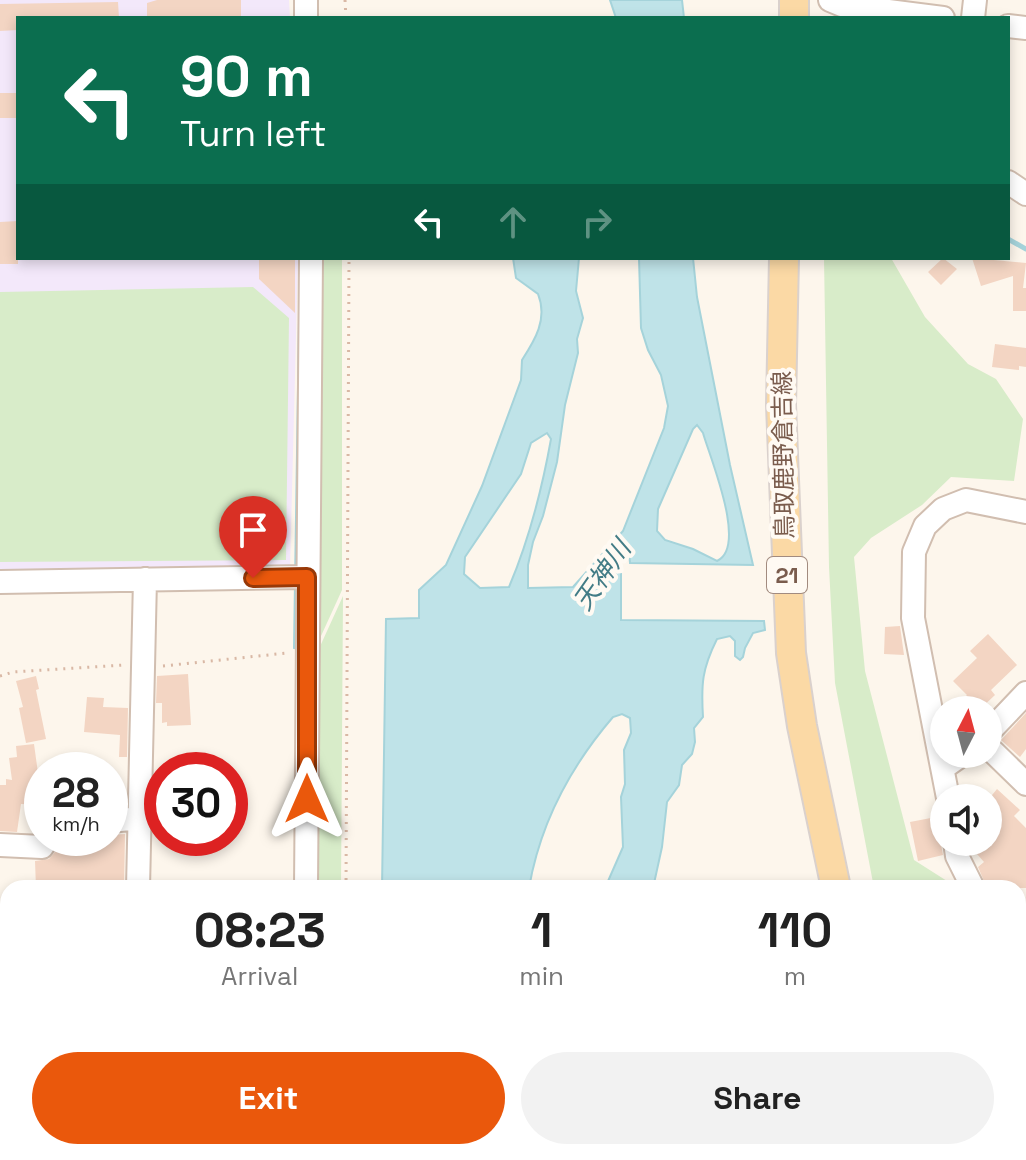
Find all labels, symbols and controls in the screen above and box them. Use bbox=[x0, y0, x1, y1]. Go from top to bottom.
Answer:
text: 90 m bbox=[180, 41, 313, 112]
icon: left bbox=[48, 48, 152, 152]
text: Turn left bbox=[180, 111, 327, 157]
icon: left bbox=[407, 200, 451, 244]
icon: ahead bbox=[491, 200, 535, 244]
icon: right bbox=[575, 200, 619, 244]
street label: 鳥取鹿野倉吉線 bbox=[766, 371, 800, 539]
pin bbox=[219, 496, 287, 578]
icon: arrive bbox=[231, 508, 275, 552]
water label: 天神川 bbox=[566, 531, 640, 617]
road number: 21 bbox=[767, 557, 807, 593]
north arrow bbox=[930, 696, 1002, 768]
map controls bbox=[930, 696, 1002, 856]
speed limit sign: 30 bbox=[144, 752, 248, 856]
position arrow bbox=[265, 757, 349, 841]
text: 28 bbox=[52, 768, 100, 819]
button: sound bbox=[930, 784, 1002, 856]
text: km/h bbox=[52, 811, 100, 837]
text: 08:23 bbox=[194, 900, 326, 961]
text: 1 bbox=[531, 900, 553, 961]
text: 110 bbox=[758, 900, 832, 961]
text: Arrival bbox=[221, 959, 298, 993]
text: min bbox=[519, 959, 564, 993]
text: m bbox=[784, 959, 806, 993]
button: Exit bbox=[32, 1052, 505, 1144]
button: Share bbox=[521, 1052, 994, 1144]

